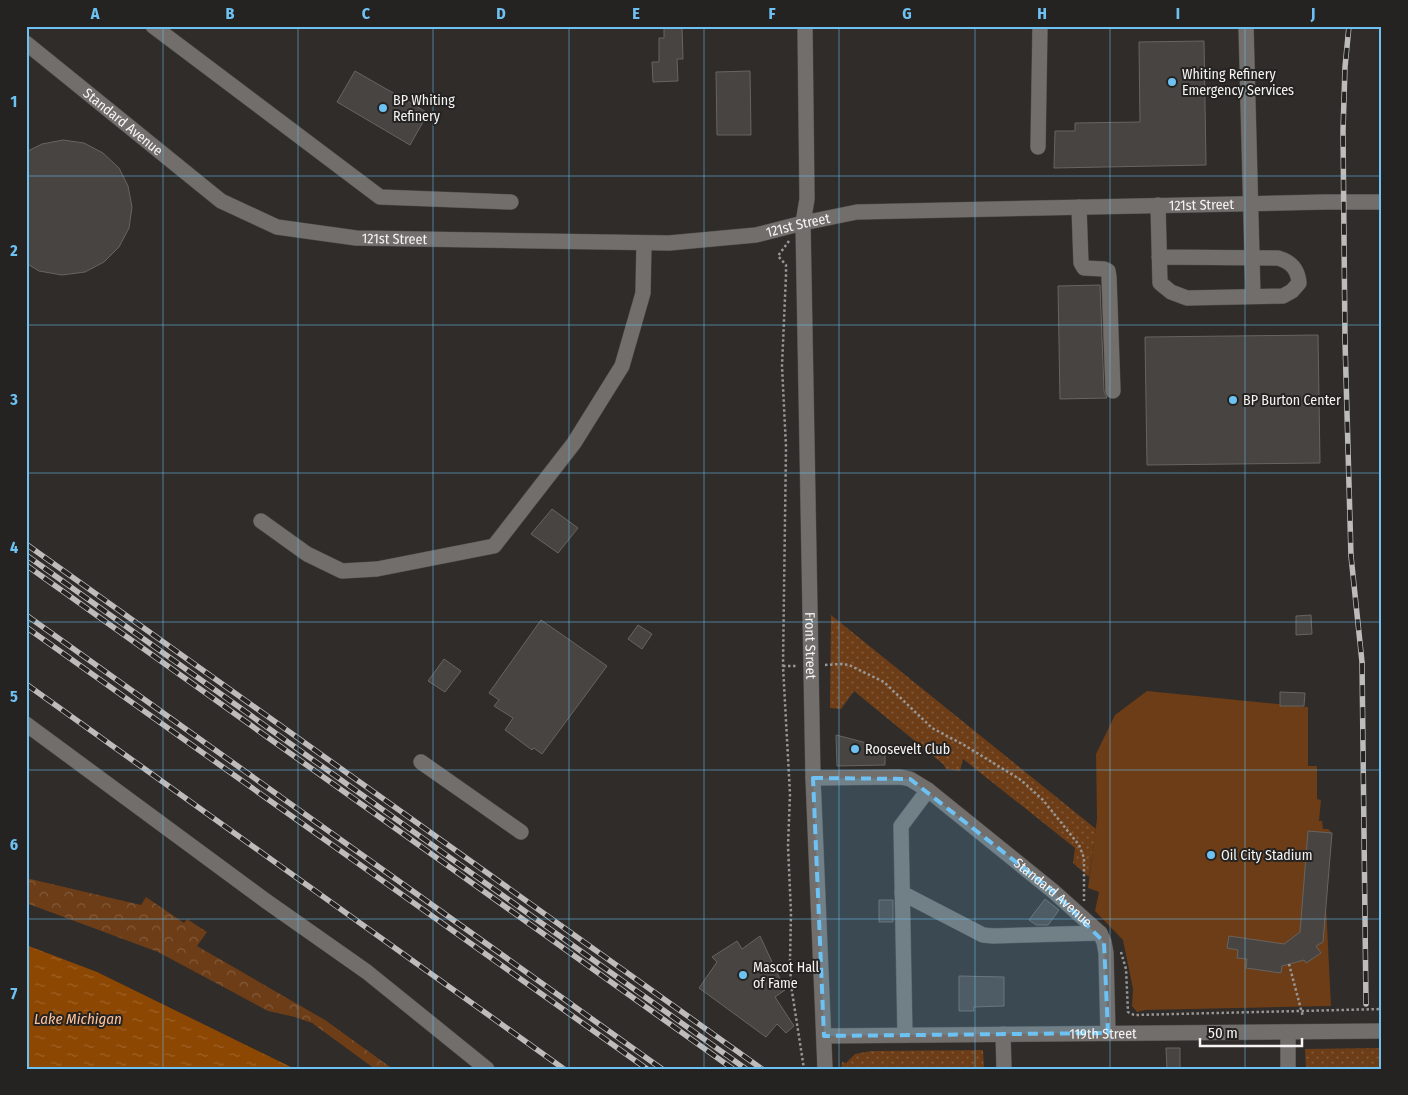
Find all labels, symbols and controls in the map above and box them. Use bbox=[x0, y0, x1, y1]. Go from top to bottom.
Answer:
text: A bbox=[90, 4, 100, 23]
text: B bbox=[226, 4, 235, 23]
text: C bbox=[362, 4, 371, 23]
text: D bbox=[496, 4, 506, 23]
text: E bbox=[632, 4, 640, 23]
text: F bbox=[768, 4, 776, 23]
text: G bbox=[902, 4, 912, 23]
text: H bbox=[1037, 4, 1047, 23]
text: I bbox=[1176, 4, 1180, 23]
text: J bbox=[1310, 4, 1315, 23]
place label: Whiting Refinery Emergency Services bbox=[1182, 66, 1294, 99]
marker: Whiting Refinery Emergency Services bbox=[1166, 76, 1178, 88]
street label: Standard Avenue bbox=[80, 84, 166, 159]
text: 1 bbox=[11, 92, 17, 111]
place label: BP Whiting Refinery bbox=[393, 92, 455, 125]
marker: BP Whiting Refinery bbox=[377, 102, 389, 114]
street label: 121st Street bbox=[1169, 195, 1235, 214]
street label: 121st Street bbox=[764, 209, 832, 241]
street label: 121st Street bbox=[362, 230, 428, 248]
text: 2 bbox=[9, 241, 18, 260]
text: 3 bbox=[9, 390, 18, 409]
place label: BP Burton Center bbox=[1243, 392, 1341, 409]
marker: BP Burton Center bbox=[1227, 394, 1239, 406]
text: 4 bbox=[10, 538, 18, 557]
street label: Front Street bbox=[802, 612, 820, 680]
text: 5 bbox=[10, 687, 18, 706]
place label: Roosevelt Club bbox=[865, 741, 950, 758]
marker: Roosevelt Club bbox=[849, 743, 861, 755]
text: 6 bbox=[10, 835, 18, 854]
place label: Oil City Stadium bbox=[1221, 847, 1312, 864]
marker: Oil City Stadium bbox=[1205, 849, 1217, 861]
street label: Standard Avenue bbox=[1011, 854, 1096, 931]
place label: Mascot Hall of Fame bbox=[753, 959, 820, 992]
marker: Mascot Hall of Fame bbox=[737, 969, 749, 981]
text: 7 bbox=[11, 984, 18, 1003]
water label: Lake Michigan bbox=[34, 1010, 122, 1028]
scale bar bbox=[1200, 1015, 1303, 1047]
text: 50 m bbox=[1208, 1024, 1238, 1042]
street label: 119th Street bbox=[1069, 1025, 1137, 1042]

